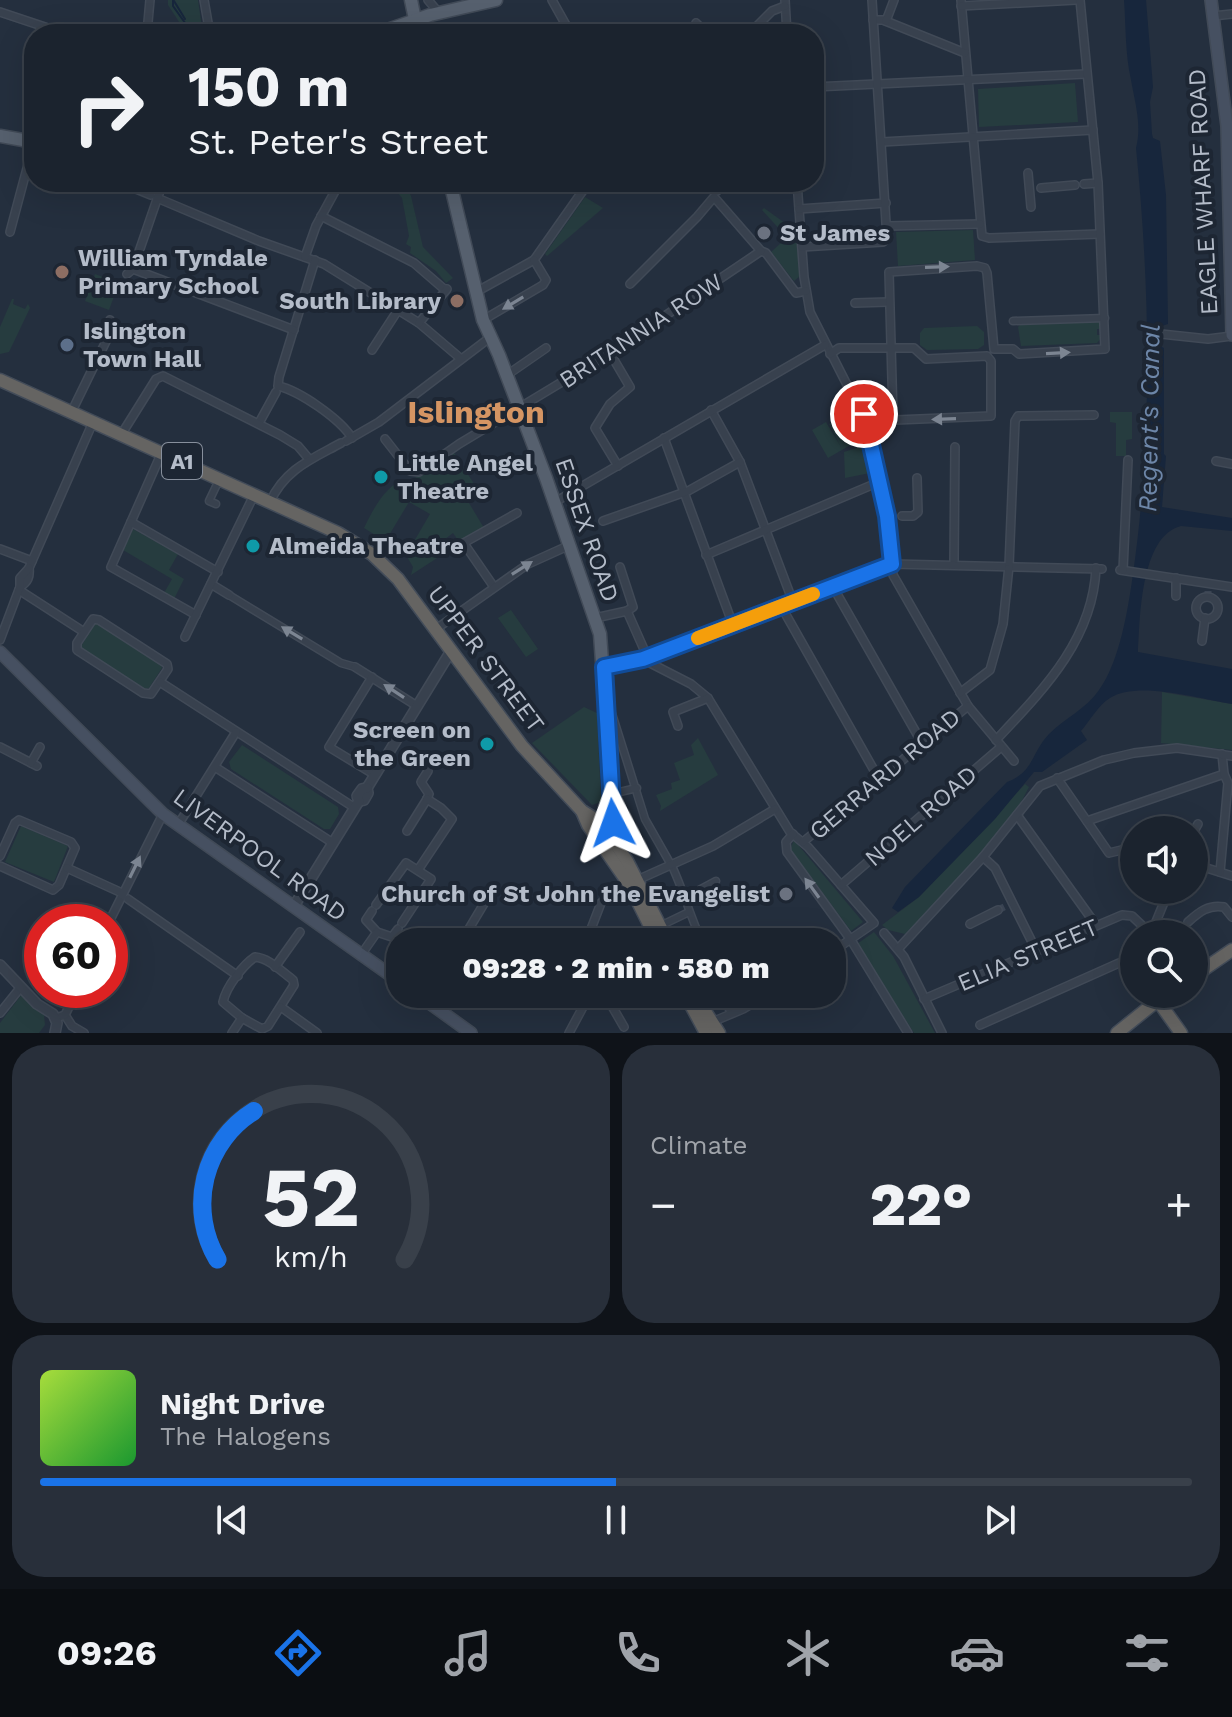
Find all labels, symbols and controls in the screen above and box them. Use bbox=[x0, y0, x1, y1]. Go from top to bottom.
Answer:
text: 150 m bbox=[188, 54, 350, 120]
icon: right bbox=[56, 56, 160, 160]
street label: EAGLE WHARF ROAD bbox=[1183, 68, 1223, 316]
text: St. Peter's Street bbox=[188, 121, 488, 163]
place label: St James bbox=[780, 219, 890, 247]
marker: St James bbox=[755, 224, 773, 242]
place label: William Tyndale Primary School bbox=[78, 244, 268, 300]
one-way arrow bbox=[925, 261, 950, 274]
marker: William Tyndale Primary School bbox=[53, 263, 71, 281]
street label: BRITANNIA ROW bbox=[554, 268, 728, 394]
place label: South Library bbox=[279, 287, 441, 315]
marker: South Library bbox=[448, 292, 466, 310]
one-way arrow bbox=[502, 296, 524, 310]
place label: Islington Town Hall bbox=[83, 317, 201, 373]
water label: Regent's Canal bbox=[1132, 324, 1166, 512]
marker: Islington Town Hall bbox=[58, 336, 76, 354]
one-way arrow bbox=[1046, 346, 1071, 359]
pin bbox=[830, 380, 898, 448]
icon: arrive bbox=[842, 392, 886, 436]
district label: Islington bbox=[407, 393, 545, 431]
one-way arrow bbox=[931, 412, 956, 425]
road number: A1 bbox=[162, 443, 202, 479]
place label: Little Angel Theatre bbox=[397, 449, 533, 505]
street label: ESSEX ROAD bbox=[549, 454, 625, 606]
marker: Little Angel Theatre bbox=[372, 468, 390, 486]
place label: Almeida Theatre bbox=[269, 532, 464, 560]
marker: Almeida Theatre bbox=[244, 537, 262, 555]
one-way arrow bbox=[511, 562, 533, 576]
street label: UPPER STREET bbox=[422, 580, 550, 738]
one-way arrow bbox=[281, 626, 303, 640]
one-way arrow bbox=[384, 684, 405, 699]
street label: GERRARD ROAD bbox=[804, 703, 966, 845]
place label: Screen on the Green bbox=[353, 716, 471, 772]
marker: Screen on the Green bbox=[478, 735, 496, 753]
street label: NOEL ROAD bbox=[859, 760, 983, 872]
position arrow bbox=[571, 781, 655, 865]
street label: LIVERPOOL ROAD bbox=[168, 783, 352, 927]
map controls bbox=[1120, 816, 1208, 1008]
button: sound bbox=[1120, 816, 1208, 904]
one-way arrow bbox=[128, 856, 142, 879]
one-way arrow bbox=[805, 877, 821, 898]
place label: Church of St John the Evangelist bbox=[381, 880, 770, 908]
marker: Church of St John the Evangelist bbox=[777, 885, 795, 903]
speed limit sign: 60 bbox=[24, 904, 128, 1008]
street label: ELIA STREET bbox=[953, 913, 1103, 997]
button: search bbox=[1120, 920, 1208, 1008]
text: 09:28 · 2 min · 580 m bbox=[462, 950, 770, 985]
text: Climate bbox=[650, 1130, 748, 1160]
text: 52 bbox=[262, 1149, 360, 1246]
text: 22° bbox=[870, 1169, 972, 1240]
text: − bbox=[650, 1179, 677, 1231]
text: + bbox=[1165, 1179, 1192, 1231]
text: km/h bbox=[274, 1240, 348, 1274]
text: Night Drive bbox=[160, 1386, 325, 1421]
text: The Halogens bbox=[160, 1421, 331, 1451]
icon: previous bbox=[210, 1498, 254, 1542]
icon: pause bbox=[594, 1498, 638, 1542]
icon: next bbox=[978, 1498, 1022, 1542]
icon: directions bbox=[270, 1625, 326, 1681]
icon: music bbox=[440, 1625, 496, 1681]
icon: phone bbox=[610, 1625, 666, 1681]
icon: climate bbox=[780, 1625, 836, 1681]
icon: car bbox=[949, 1625, 1005, 1681]
icon: filters bbox=[1119, 1625, 1175, 1681]
text: 09:26 bbox=[57, 1632, 157, 1674]

